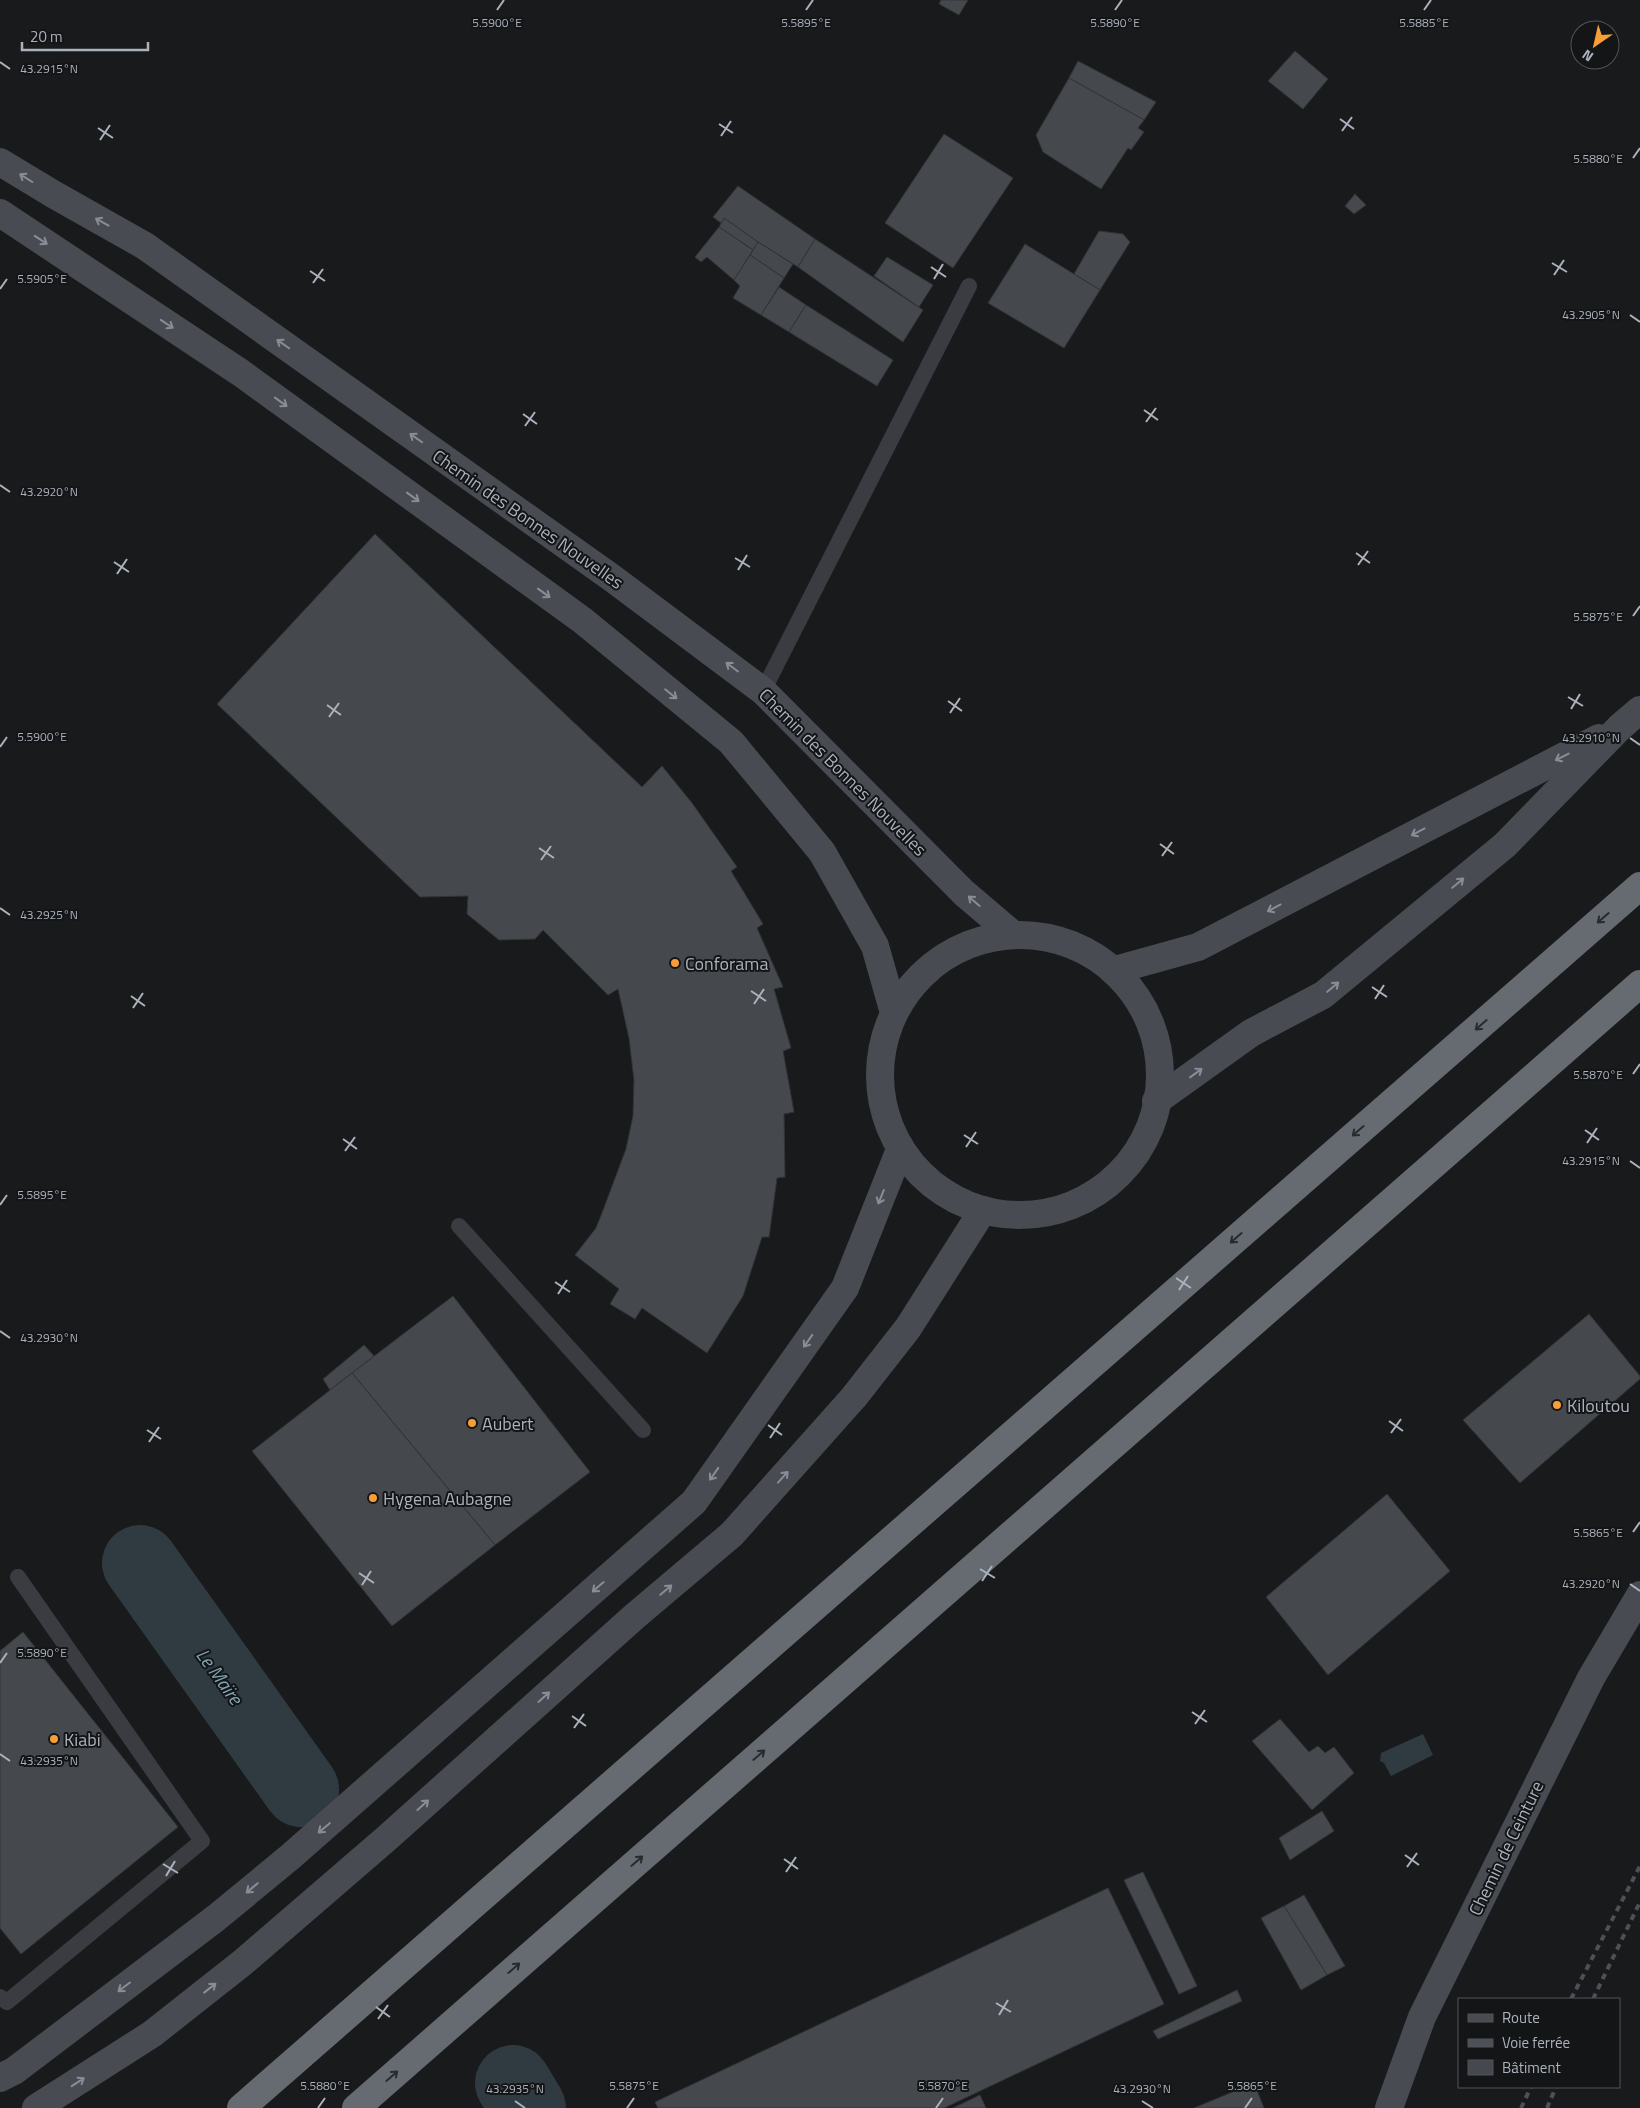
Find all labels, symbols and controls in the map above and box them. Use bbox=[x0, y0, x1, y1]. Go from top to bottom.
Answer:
text: 5.5900°E bbox=[472, 13, 522, 32]
text: 5.5895°E bbox=[781, 13, 831, 32]
text: 5.5890°E bbox=[1090, 13, 1140, 32]
text: 5.5885°E bbox=[1399, 13, 1449, 32]
scale bar bbox=[22, 20, 149, 52]
north arrow bbox=[1570, 20, 1620, 70]
text: 20 m bbox=[30, 25, 63, 48]
text: N bbox=[1578, 45, 1597, 68]
text: 43.2915°N bbox=[20, 59, 78, 78]
text: 5.5880°E bbox=[1573, 149, 1623, 168]
one-way arrow bbox=[20, 173, 34, 183]
one-way arrow bbox=[96, 217, 110, 227]
one-way arrow bbox=[33, 235, 47, 245]
text: 5.5905°E bbox=[17, 269, 67, 288]
text: 43.2905°N bbox=[1562, 305, 1620, 324]
one-way arrow bbox=[160, 319, 174, 329]
one-way arrow bbox=[276, 339, 290, 349]
one-way arrow bbox=[274, 397, 288, 407]
one-way arrow bbox=[409, 433, 423, 443]
street label: Chemin des Bonnes Nouvelles bbox=[427, 443, 629, 595]
text: 43.2920°N bbox=[20, 482, 78, 501]
one-way arrow bbox=[405, 492, 419, 502]
one-way arrow bbox=[537, 587, 550, 598]
text: 5.5875°E bbox=[1573, 607, 1623, 626]
one-way arrow bbox=[725, 662, 739, 672]
street label: Chemin des Bonnes Nouvelles bbox=[753, 682, 933, 862]
one-way arrow bbox=[665, 688, 678, 699]
text: 5.5900°E bbox=[17, 727, 67, 746]
text: 43.2910°N bbox=[1562, 728, 1620, 747]
one-way arrow bbox=[1554, 752, 1569, 762]
one-way arrow bbox=[1410, 827, 1425, 837]
one-way arrow bbox=[1452, 878, 1465, 889]
one-way arrow bbox=[968, 896, 981, 907]
one-way arrow bbox=[1266, 903, 1281, 913]
text: 43.2925°N bbox=[20, 905, 78, 924]
one-way arrow bbox=[1597, 912, 1610, 923]
place label: Conforama bbox=[685, 950, 768, 977]
marker: Conforama bbox=[669, 957, 681, 969]
one-way arrow bbox=[1326, 981, 1339, 992]
one-way arrow bbox=[1474, 1019, 1487, 1030]
text: 5.5870°E bbox=[1573, 1065, 1623, 1084]
one-way arrow bbox=[1188, 1068, 1202, 1078]
one-way arrow bbox=[1352, 1126, 1365, 1137]
text: 43.2915°N bbox=[1562, 1151, 1620, 1170]
text: 5.5895°E bbox=[17, 1185, 67, 1204]
one-way arrow bbox=[876, 1190, 885, 1205]
one-way arrow bbox=[1230, 1233, 1243, 1244]
text: 43.2930°N bbox=[20, 1328, 78, 1347]
one-way arrow bbox=[803, 1334, 813, 1348]
place label: Kiloutou bbox=[1567, 1392, 1630, 1419]
marker: Kiloutou bbox=[1551, 1399, 1563, 1411]
place label: Aubert bbox=[482, 1410, 534, 1437]
marker: Aubert bbox=[466, 1417, 478, 1429]
one-way arrow bbox=[709, 1467, 719, 1481]
one-way arrow bbox=[777, 1471, 789, 1484]
place label: Hygena Aubagne bbox=[383, 1485, 511, 1512]
marker: Hygena Aubagne bbox=[367, 1492, 379, 1504]
text: 5.5865°E bbox=[1573, 1523, 1623, 1542]
text: 43.2920°N bbox=[1562, 1574, 1620, 1593]
one-way arrow bbox=[592, 1581, 605, 1592]
one-way arrow bbox=[660, 1584, 673, 1595]
water label: Le Maïre bbox=[190, 1642, 251, 1711]
text: 5.5890°E bbox=[17, 1643, 67, 1662]
one-way arrow bbox=[538, 1691, 551, 1703]
place label: Kiabi bbox=[64, 1726, 101, 1753]
marker: Kiabi bbox=[48, 1733, 60, 1745]
one-way arrow bbox=[752, 1749, 765, 1760]
text: 43.2935°N bbox=[20, 1751, 78, 1770]
street label: Chemin de Ceinture bbox=[1462, 1776, 1550, 1920]
one-way arrow bbox=[416, 1800, 429, 1811]
one-way arrow bbox=[317, 1822, 330, 1833]
one-way arrow bbox=[630, 1856, 643, 1867]
one-way arrow bbox=[246, 1882, 259, 1893]
one-way arrow bbox=[508, 1962, 521, 1974]
one-way arrow bbox=[118, 1982, 131, 1993]
one-way arrow bbox=[203, 1983, 217, 1993]
legend bbox=[1458, 1998, 1620, 2088]
text: Route bbox=[1502, 2006, 1540, 2029]
text: Voie ferrée bbox=[1502, 2031, 1570, 2054]
text: Bâtiment bbox=[1502, 2056, 1561, 2079]
one-way arrow bbox=[386, 2070, 399, 2082]
text: 5.5880°E bbox=[300, 2076, 350, 2095]
text: 5.5875°E bbox=[609, 2076, 659, 2095]
text: 5.5870°E bbox=[918, 2076, 968, 2095]
text: 5.5865°E bbox=[1227, 2076, 1277, 2095]
one-way arrow bbox=[70, 2077, 84, 2087]
text: 43.2935°N bbox=[486, 2079, 544, 2098]
text: 43.2930°N bbox=[1113, 2079, 1171, 2098]

